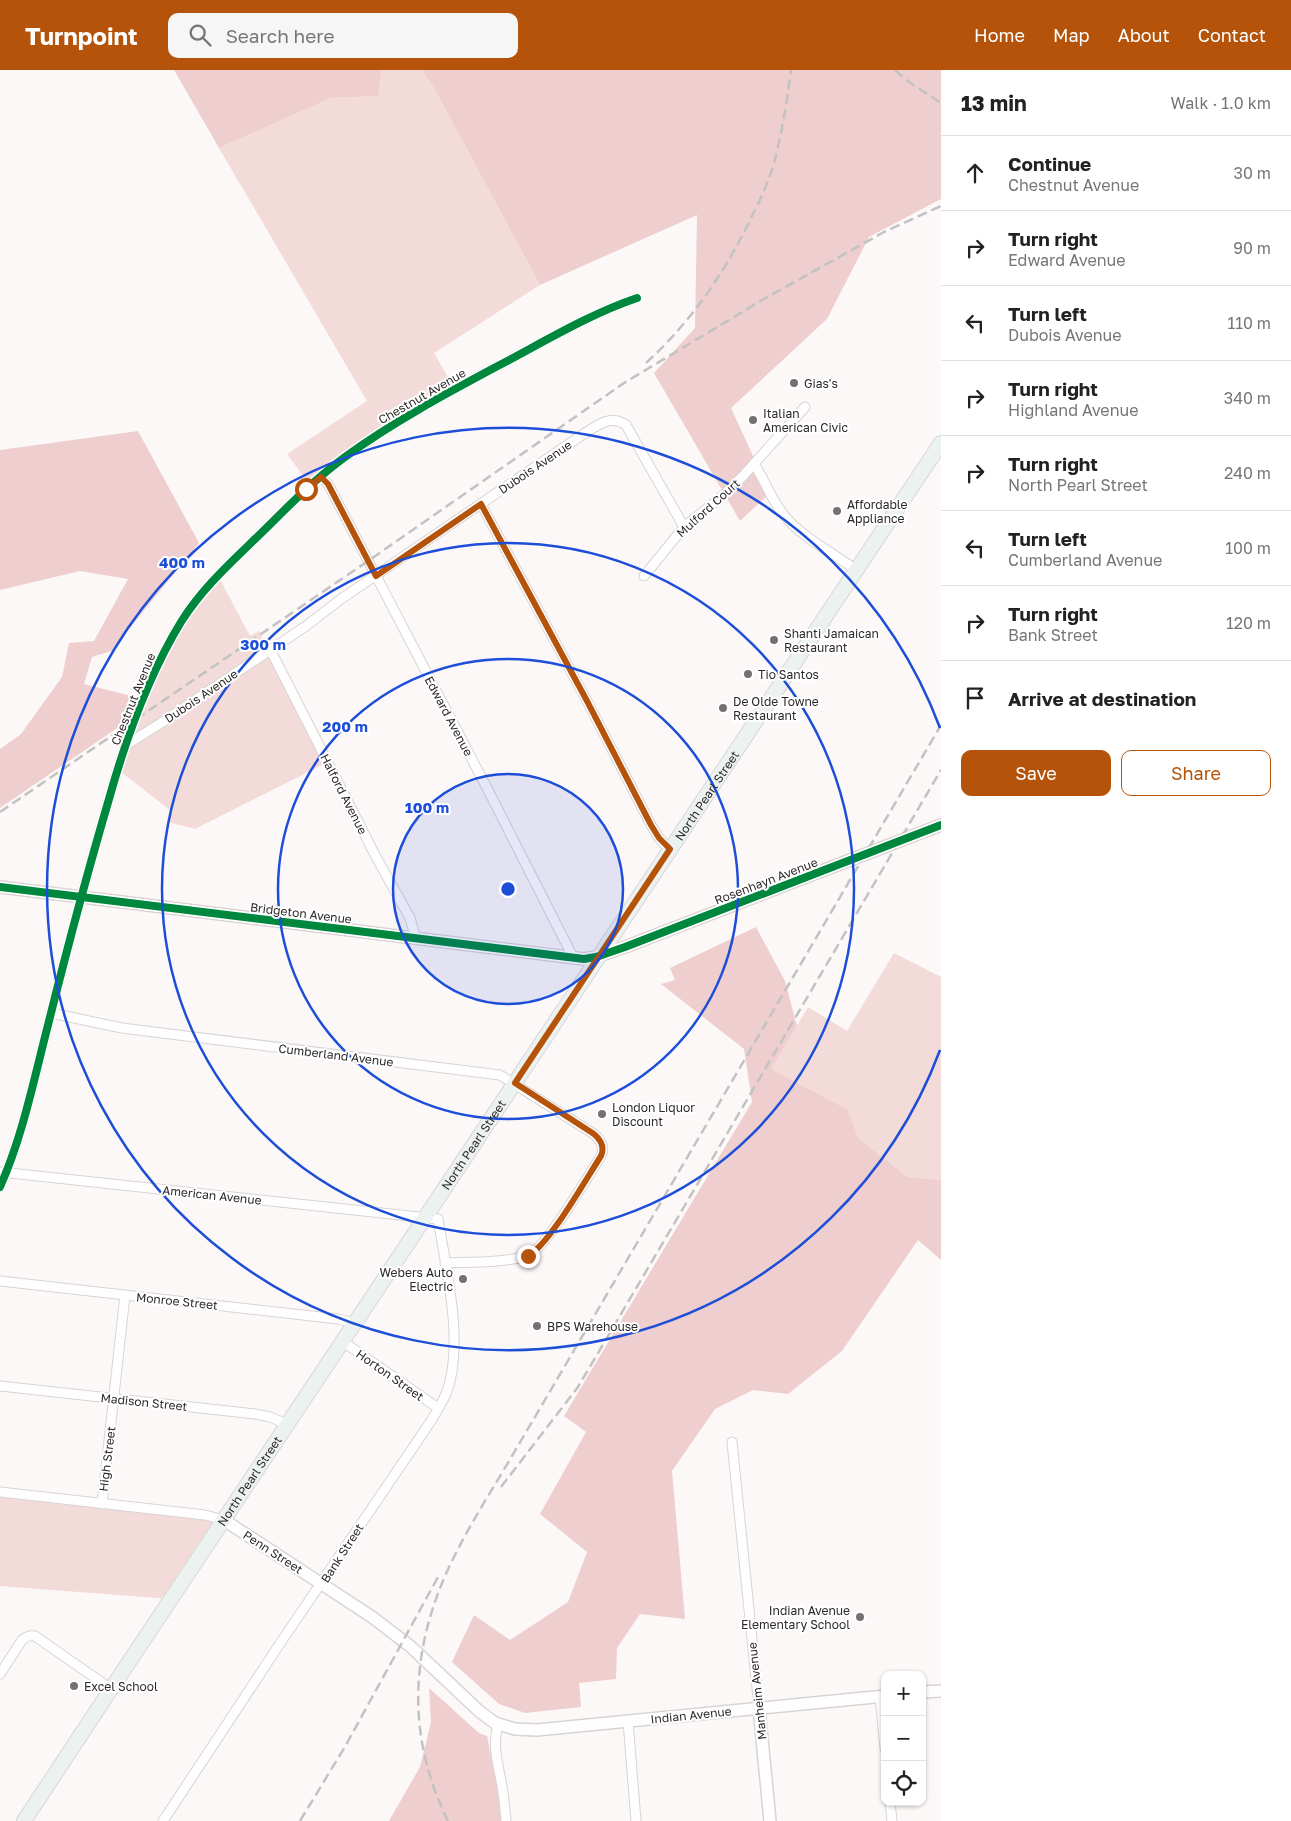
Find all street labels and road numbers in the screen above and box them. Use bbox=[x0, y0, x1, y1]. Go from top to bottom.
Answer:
street label: Chestnut Avenue bbox=[376, 365, 468, 427]
street label: Dubois Avenue bbox=[495, 437, 575, 497]
street label: Mulford Court bbox=[673, 476, 743, 540]
street label: Chestnut Avenue bbox=[108, 651, 158, 747]
street label: Dubois Avenue bbox=[161, 666, 241, 726]
street label: Edward Avenue bbox=[422, 674, 476, 758]
street label: North Pearl Street bbox=[671, 747, 742, 843]
street label: Halford Avenue bbox=[317, 751, 371, 837]
street label: Rosenhayn Avenue bbox=[712, 854, 820, 908]
street label: Bridgeton Avenue bbox=[249, 899, 353, 927]
street label: Cumberland Avenue bbox=[278, 1040, 394, 1070]
street label: North Pearl Street bbox=[438, 1097, 509, 1192]
street label: American Avenue bbox=[162, 1182, 262, 1208]
street label: Monroe Street bbox=[135, 1289, 219, 1313]
street label: Horton Street bbox=[353, 1346, 427, 1404]
street label: Madison Street bbox=[100, 1390, 188, 1414]
street label: High Street bbox=[96, 1425, 118, 1492]
street label: North Pearl Street bbox=[214, 1433, 284, 1529]
street label: Bank Street bbox=[317, 1520, 367, 1585]
street label: Penn Street bbox=[240, 1527, 306, 1577]
street label: Manheim Avenue bbox=[744, 1641, 770, 1741]
street label: Indian Avenue bbox=[650, 1703, 732, 1727]

